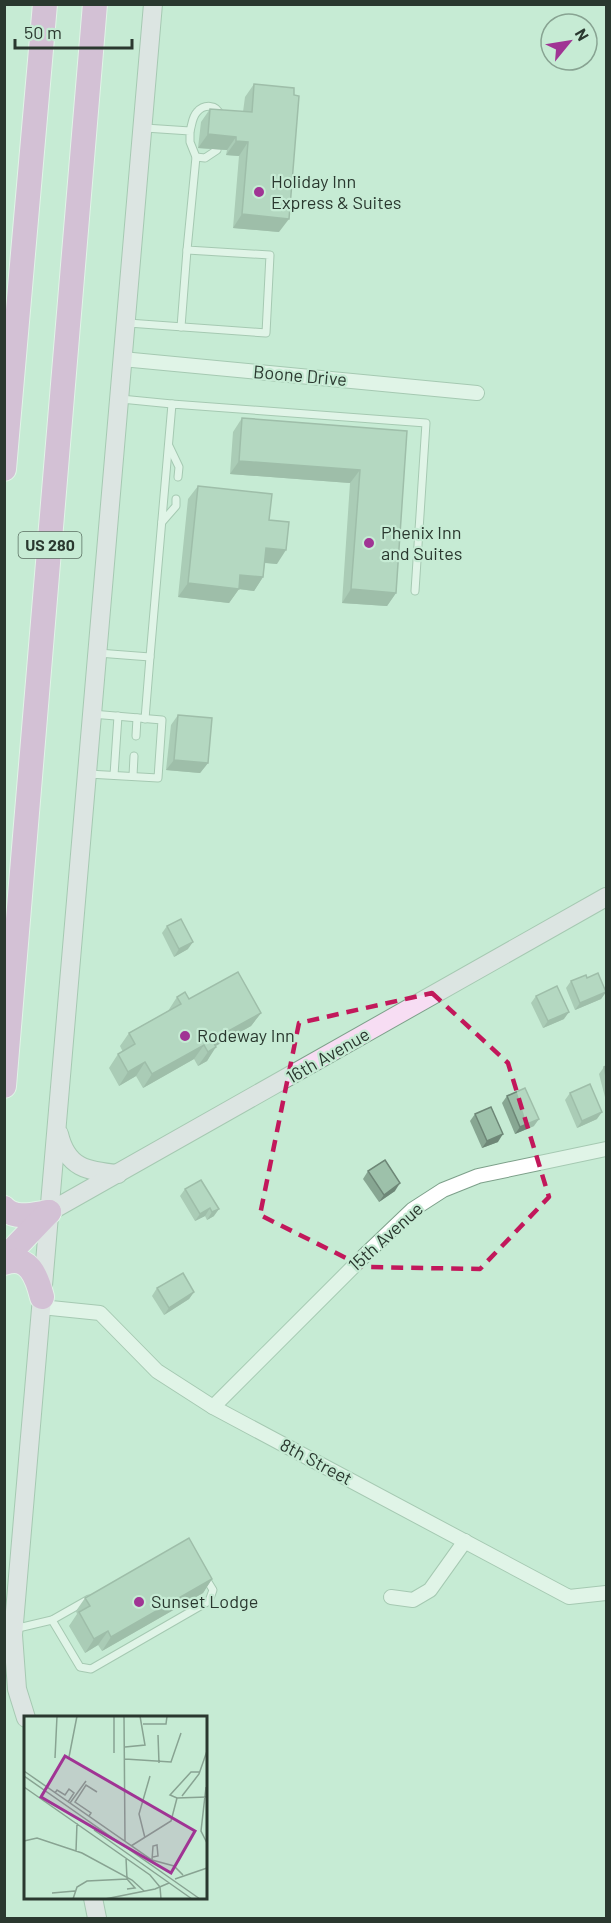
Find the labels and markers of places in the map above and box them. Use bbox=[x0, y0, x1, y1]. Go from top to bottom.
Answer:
place label: Holiday Inn Express & Suites bbox=[271, 170, 402, 213]
marker: Holiday Inn Express & Suites bbox=[252, 185, 266, 199]
place label: Phenix Inn and Suites bbox=[381, 521, 462, 564]
marker: Phenix Inn and Suites bbox=[362, 536, 376, 550]
place label: Rodeway Inn bbox=[197, 1024, 295, 1046]
marker: Rodeway Inn bbox=[178, 1029, 192, 1043]
place label: Sunset Lodge bbox=[151, 1590, 258, 1612]
marker: Sunset Lodge bbox=[132, 1595, 146, 1609]

